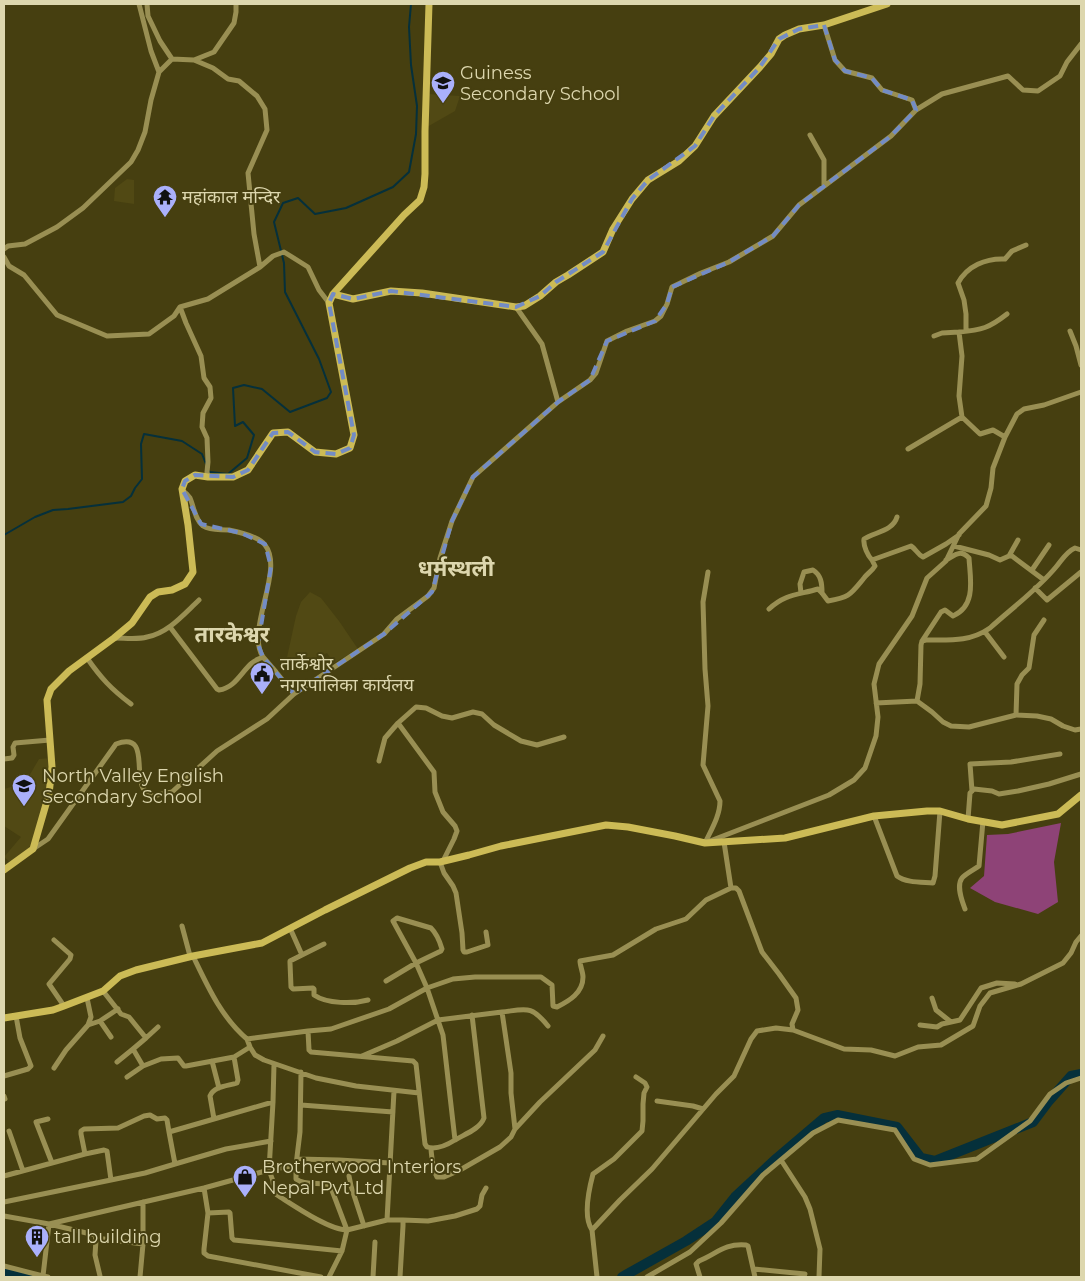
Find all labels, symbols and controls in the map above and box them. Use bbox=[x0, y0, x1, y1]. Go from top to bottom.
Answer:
place label: Guiness Secondary School bbox=[460, 62, 620, 105]
school or university icon: Guiness Secondary School bbox=[430, 70, 456, 104]
temple icon: महांकाल मन्दिर bbox=[152, 184, 178, 218]
place label: महांकाल मन्दिर bbox=[182, 186, 281, 208]
district label: धर्मस्थली bbox=[418, 555, 495, 582]
district label: तारकेश्वर bbox=[195, 621, 271, 648]
place label: तार्केश्वोर नगरपालिका कार्यलय bbox=[280, 653, 415, 696]
public building icon: तार्केश्वोर नगरपालिका कार्यलय bbox=[249, 661, 275, 695]
place label: North Valley English Secondary School bbox=[42, 765, 224, 808]
school or university icon: North Valley English Secondary School bbox=[11, 773, 37, 807]
place label: Brotherwood Interiors Nepal Pvt Ltd bbox=[262, 1156, 462, 1199]
shop icon: Brotherwood Interiors Nepal Pvt Ltd bbox=[232, 1164, 258, 1198]
building icon: tall building bbox=[24, 1224, 50, 1258]
place label: tall building bbox=[54, 1226, 162, 1248]

